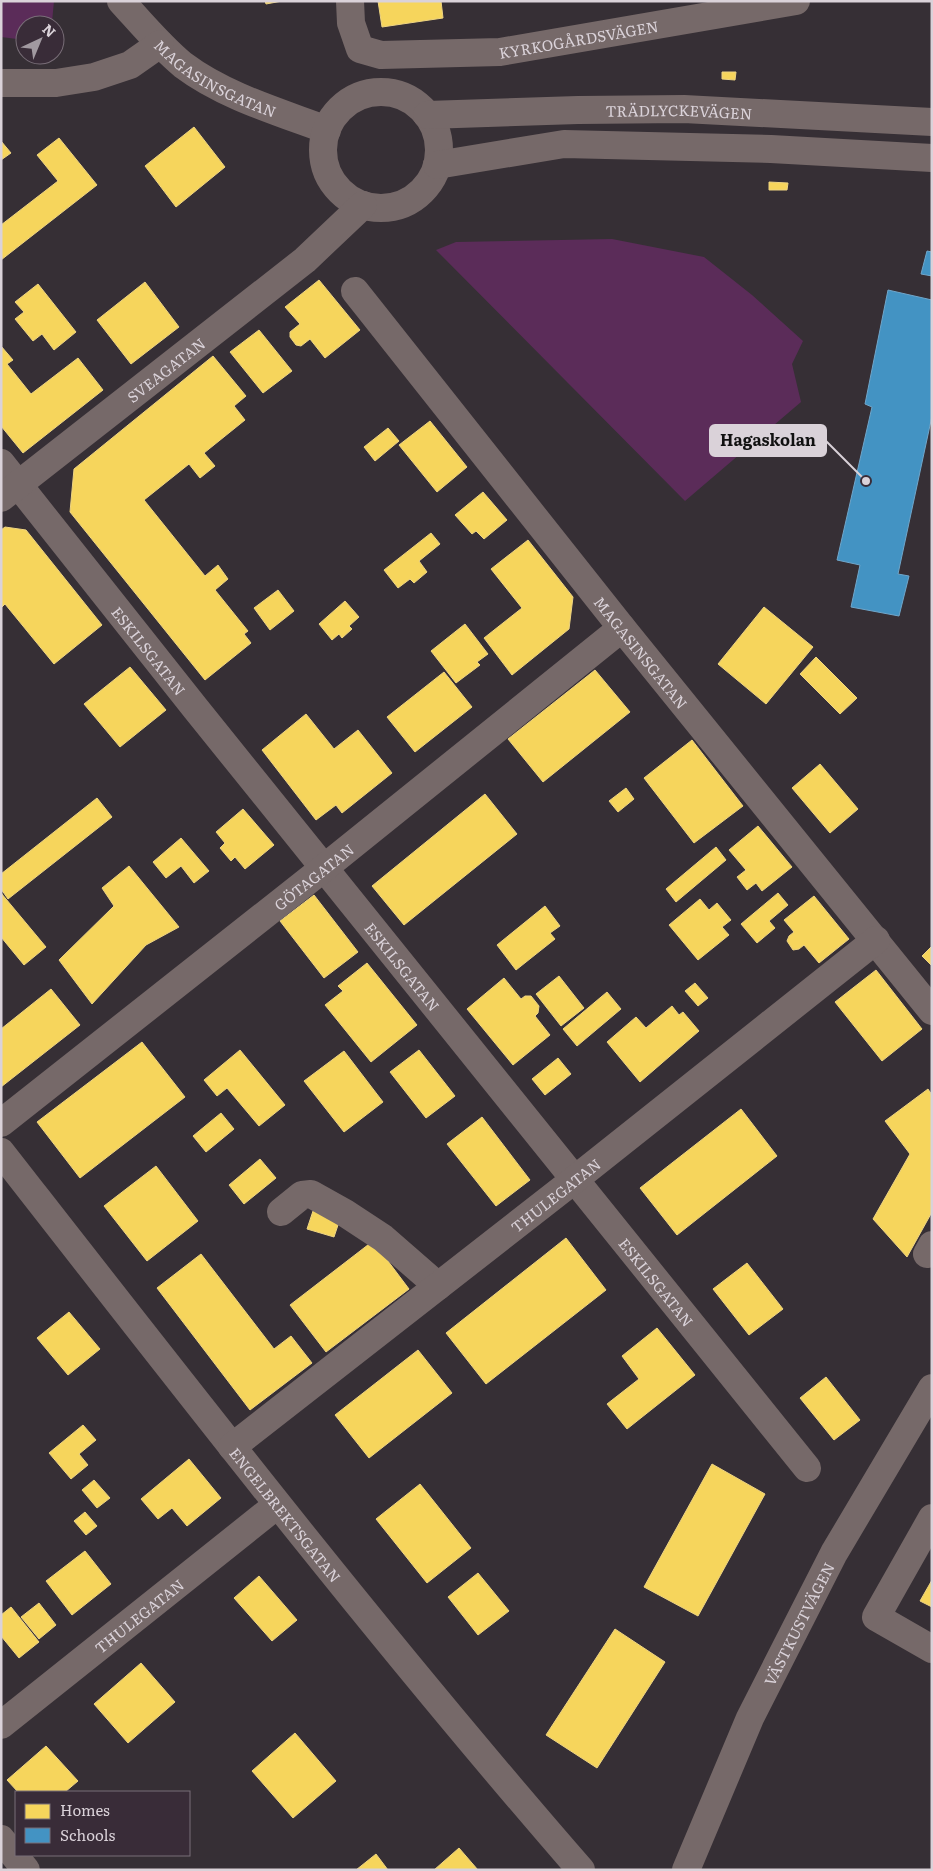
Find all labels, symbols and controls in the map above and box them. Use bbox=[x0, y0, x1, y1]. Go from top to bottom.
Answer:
street label: KYRKOGÅRDSVÄGEN bbox=[497, 13, 660, 64]
north arrow bbox=[15, 15, 65, 65]
text: N bbox=[39, 19, 61, 41]
street label: MAGASINSGATAN bbox=[150, 33, 280, 122]
street label: TRÄDLYCKEVÄGEN bbox=[605, 97, 753, 124]
street label: SVEAGATAN bbox=[121, 331, 210, 407]
callout: Hagaskolan bbox=[710, 425, 826, 456]
text: Hagaskolan bbox=[720, 427, 816, 451]
street label: MAGASINSGATAN bbox=[589, 591, 694, 713]
street label: ESKILSGATAN bbox=[107, 601, 192, 700]
street label: GÖTAGATAN bbox=[268, 837, 358, 915]
street label: ESKILSGATAN bbox=[360, 917, 446, 1016]
street label: THULEGATAN bbox=[505, 1152, 605, 1237]
street label: ESKILSGATAN bbox=[614, 1232, 700, 1331]
street label: ENGELBREKTSGATAN bbox=[225, 1442, 347, 1587]
street label: VÄSTKUSTVÄGEN bbox=[757, 1558, 839, 1689]
street label: THULEGATAN bbox=[89, 1572, 188, 1658]
legend bbox=[15, 1791, 190, 1856]
text: Homes bbox=[60, 1798, 110, 1821]
text: Schools bbox=[60, 1823, 116, 1846]

